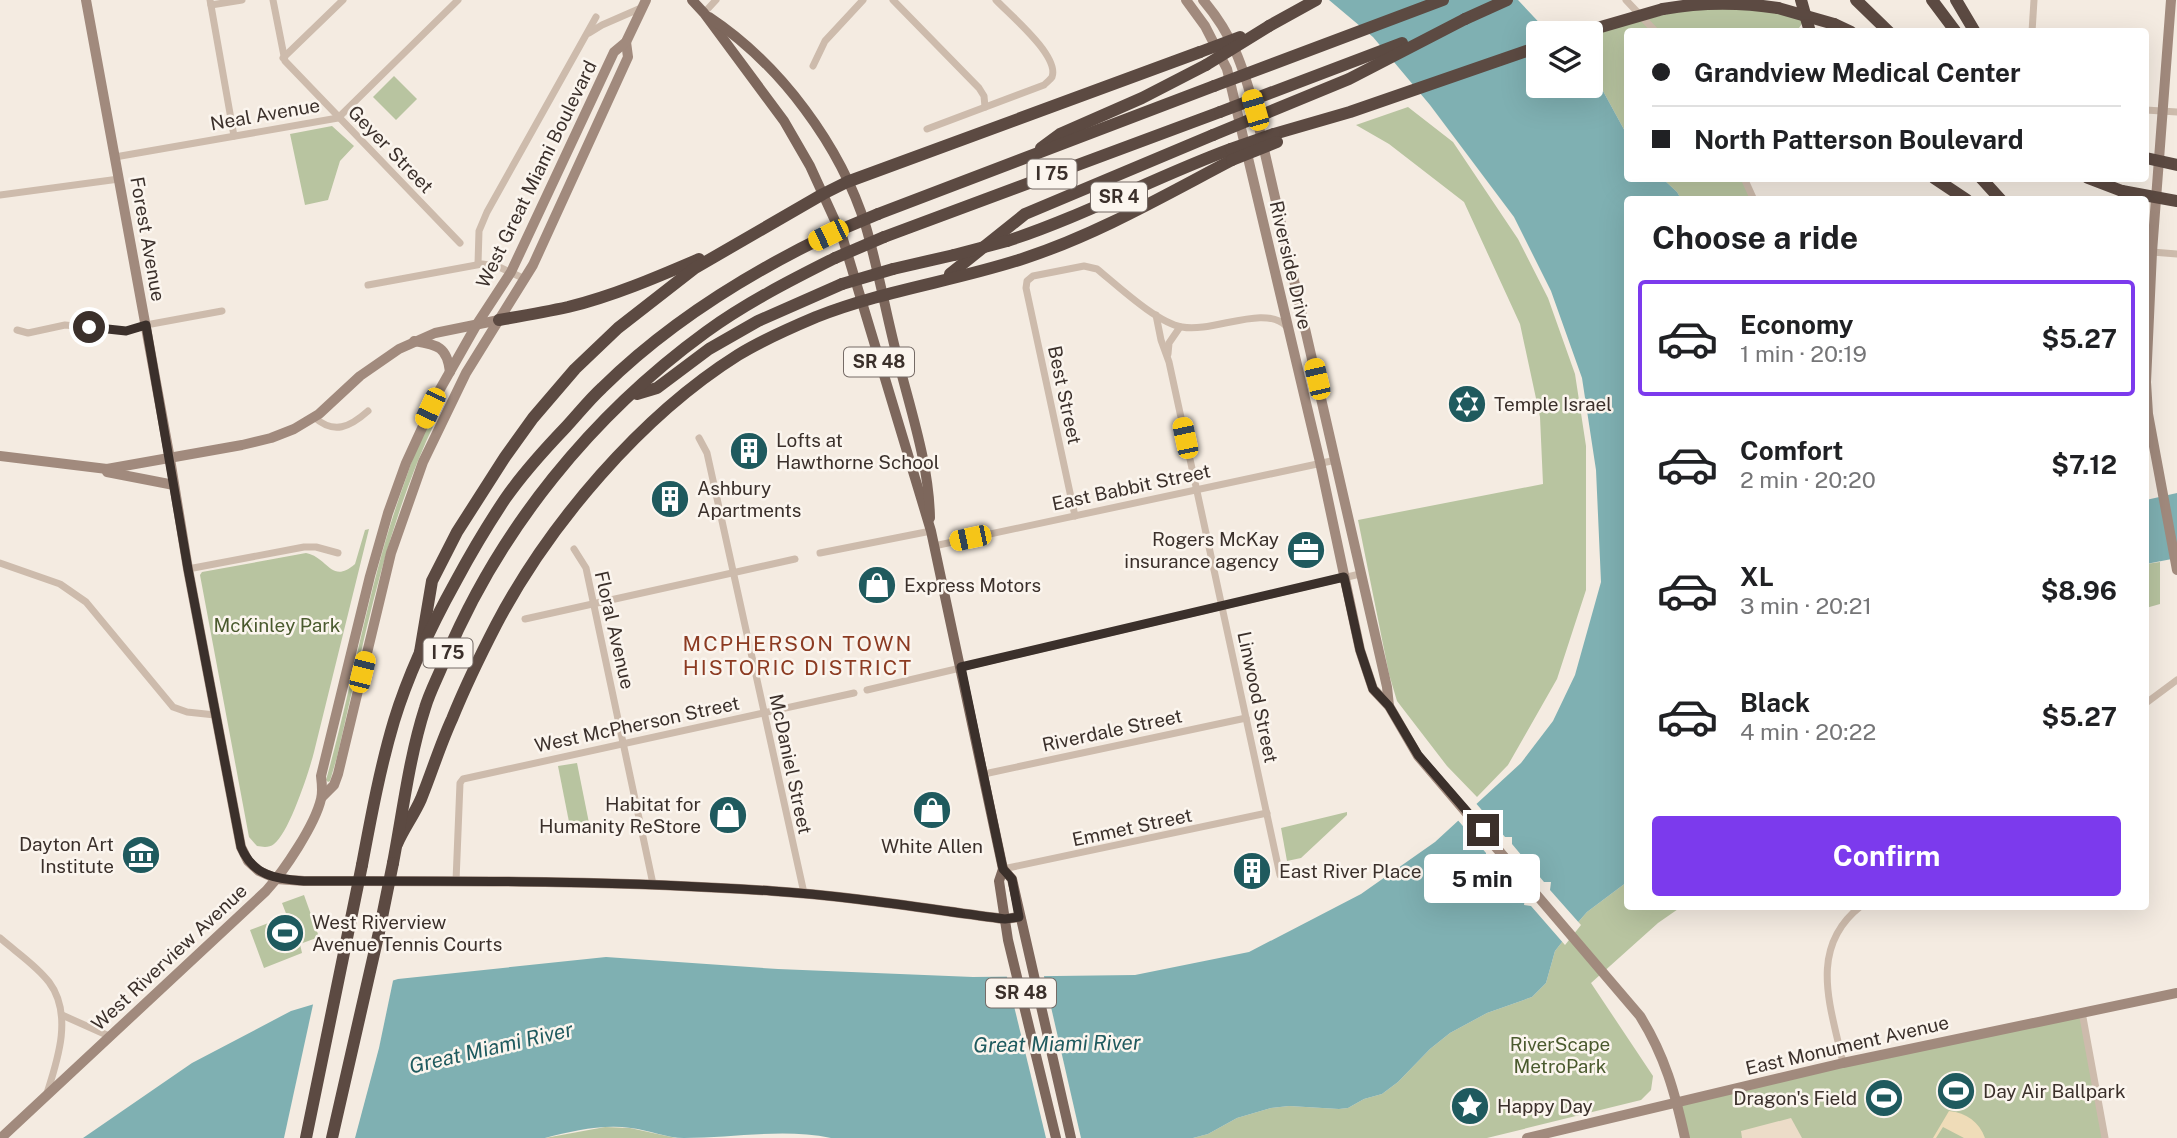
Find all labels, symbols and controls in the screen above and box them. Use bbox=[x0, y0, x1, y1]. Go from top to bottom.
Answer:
map controls bbox=[1526, 21, 1603, 98]
button: layers bbox=[1526, 21, 1603, 98]
street label: West Great Miami Boulevard bbox=[471, 57, 601, 291]
text: Grandview Medical Center bbox=[1694, 57, 2021, 88]
car bbox=[1240, 87, 1271, 133]
street label: Neal Avenue bbox=[208, 94, 322, 134]
street label: Geyer Street bbox=[344, 101, 438, 197]
text: North Patterson Boulevard bbox=[1694, 124, 2023, 155]
road number: I 75 bbox=[1028, 160, 1076, 188]
street label: Forest Avenue bbox=[126, 175, 170, 303]
road number: SR 4 bbox=[1091, 182, 1147, 212]
street label: Riverside Drive bbox=[1266, 199, 1316, 331]
car bbox=[805, 216, 852, 254]
text: Choose a ride bbox=[1652, 219, 1858, 256]
icon: car bbox=[1656, 307, 1719, 370]
text: Economy bbox=[1740, 309, 1853, 340]
route start bbox=[73, 311, 105, 343]
text: $5.27 bbox=[2041, 323, 2117, 354]
text: 1 min · 20:19 bbox=[1740, 340, 1867, 367]
street label: Best Street bbox=[1044, 344, 1086, 446]
road number: SR 48 bbox=[844, 348, 914, 376]
car bbox=[1303, 356, 1332, 402]
synagogue icon: Temple Israel bbox=[1446, 383, 1488, 425]
car bbox=[412, 385, 449, 431]
place label: Temple Israel bbox=[1494, 393, 1612, 415]
car bbox=[1171, 415, 1200, 461]
place label: Lofts at Hawthorne School bbox=[776, 429, 939, 473]
building icon: Lofts at Hawthorne School bbox=[728, 430, 770, 472]
icon: car bbox=[1656, 433, 1719, 496]
text: Comfort bbox=[1740, 435, 1843, 466]
text: $7.12 bbox=[2051, 449, 2117, 480]
street label: East Babbit Street bbox=[1050, 459, 1212, 515]
text: 2 min · 20:20 bbox=[1740, 466, 1876, 493]
place label: Ashbury Apartments bbox=[697, 477, 801, 521]
building icon: Ashbury Apartments bbox=[649, 478, 691, 520]
car bbox=[948, 523, 993, 553]
place label: Rogers McKay insurance agency bbox=[1124, 528, 1279, 572]
office icon: Rogers McKay insurance agency bbox=[1285, 529, 1327, 571]
icon: car bbox=[1656, 559, 1719, 622]
text: XL bbox=[1740, 561, 1774, 592]
shop icon: Express Motors bbox=[856, 564, 898, 606]
street label: Floral Avenue bbox=[591, 569, 639, 691]
place label: Express Motors bbox=[904, 574, 1041, 596]
text: $8.96 bbox=[2041, 575, 2117, 606]
text: 3 min · 20:21 bbox=[1740, 592, 1872, 619]
park label: McKinley Park bbox=[214, 614, 341, 636]
street label: Linwood Street bbox=[1233, 629, 1283, 765]
district label: MCPHERSON TOWN HISTORIC DISTRICT bbox=[683, 631, 913, 680]
road number: I 75 bbox=[424, 638, 472, 668]
car bbox=[347, 649, 378, 695]
icon: car bbox=[1656, 685, 1719, 748]
text: Black bbox=[1740, 687, 1810, 718]
street label: West McPherson Street bbox=[533, 692, 741, 756]
street label: McDaniel Street bbox=[765, 692, 817, 836]
text: $5.27 bbox=[2041, 701, 2117, 732]
street label: Riverdale Street bbox=[1040, 704, 1184, 756]
text: 4 min · 20:22 bbox=[1740, 718, 1876, 745]
shop icon: White Allen bbox=[911, 789, 953, 831]
place label: Habitat for Humanity ReStore bbox=[539, 793, 701, 837]
shop icon: Habitat for Humanity ReStore bbox=[707, 794, 749, 836]
street label: Emmet Street bbox=[1070, 804, 1194, 850]
route end bbox=[1467, 814, 1499, 846]
button: Confirm bbox=[1652, 816, 2121, 896]
place label: Dayton Art Institute bbox=[19, 833, 114, 877]
museum icon: Dayton Art Institute bbox=[120, 834, 162, 876]
place label: White Allen bbox=[881, 835, 983, 857]
building icon: East River Place bbox=[1231, 850, 1273, 892]
callout: 5 min bbox=[1425, 854, 1541, 903]
place label: East River Place bbox=[1279, 860, 1421, 882]
text: 5 min bbox=[1451, 865, 1513, 892]
street label: West Riverview Avenue bbox=[87, 879, 251, 1035]
place label: West Riverview Avenue Tennis Courts bbox=[312, 911, 502, 955]
sports icon: West Riverview Avenue Tennis Courts bbox=[264, 912, 306, 954]
road number: SR 48 bbox=[986, 978, 1056, 1008]
street label: East Monument Avenue bbox=[1743, 1011, 1951, 1079]
water label: Great Miami River bbox=[406, 1016, 576, 1079]
water label: Great Miami River bbox=[973, 1030, 1142, 1057]
park label: RiverScape MetroPark bbox=[1510, 1033, 1610, 1077]
sports icon: Day Air Ballpark bbox=[1935, 1070, 1977, 1112]
sports icon: Dragon's Field bbox=[1863, 1077, 1905, 1119]
place label: Day Air Ballpark bbox=[1983, 1080, 2126, 1102]
place icon: Happy Day bbox=[1449, 1085, 1491, 1127]
place label: Dragon's Field bbox=[1733, 1087, 1857, 1109]
place label: Happy Day bbox=[1497, 1095, 1593, 1117]

